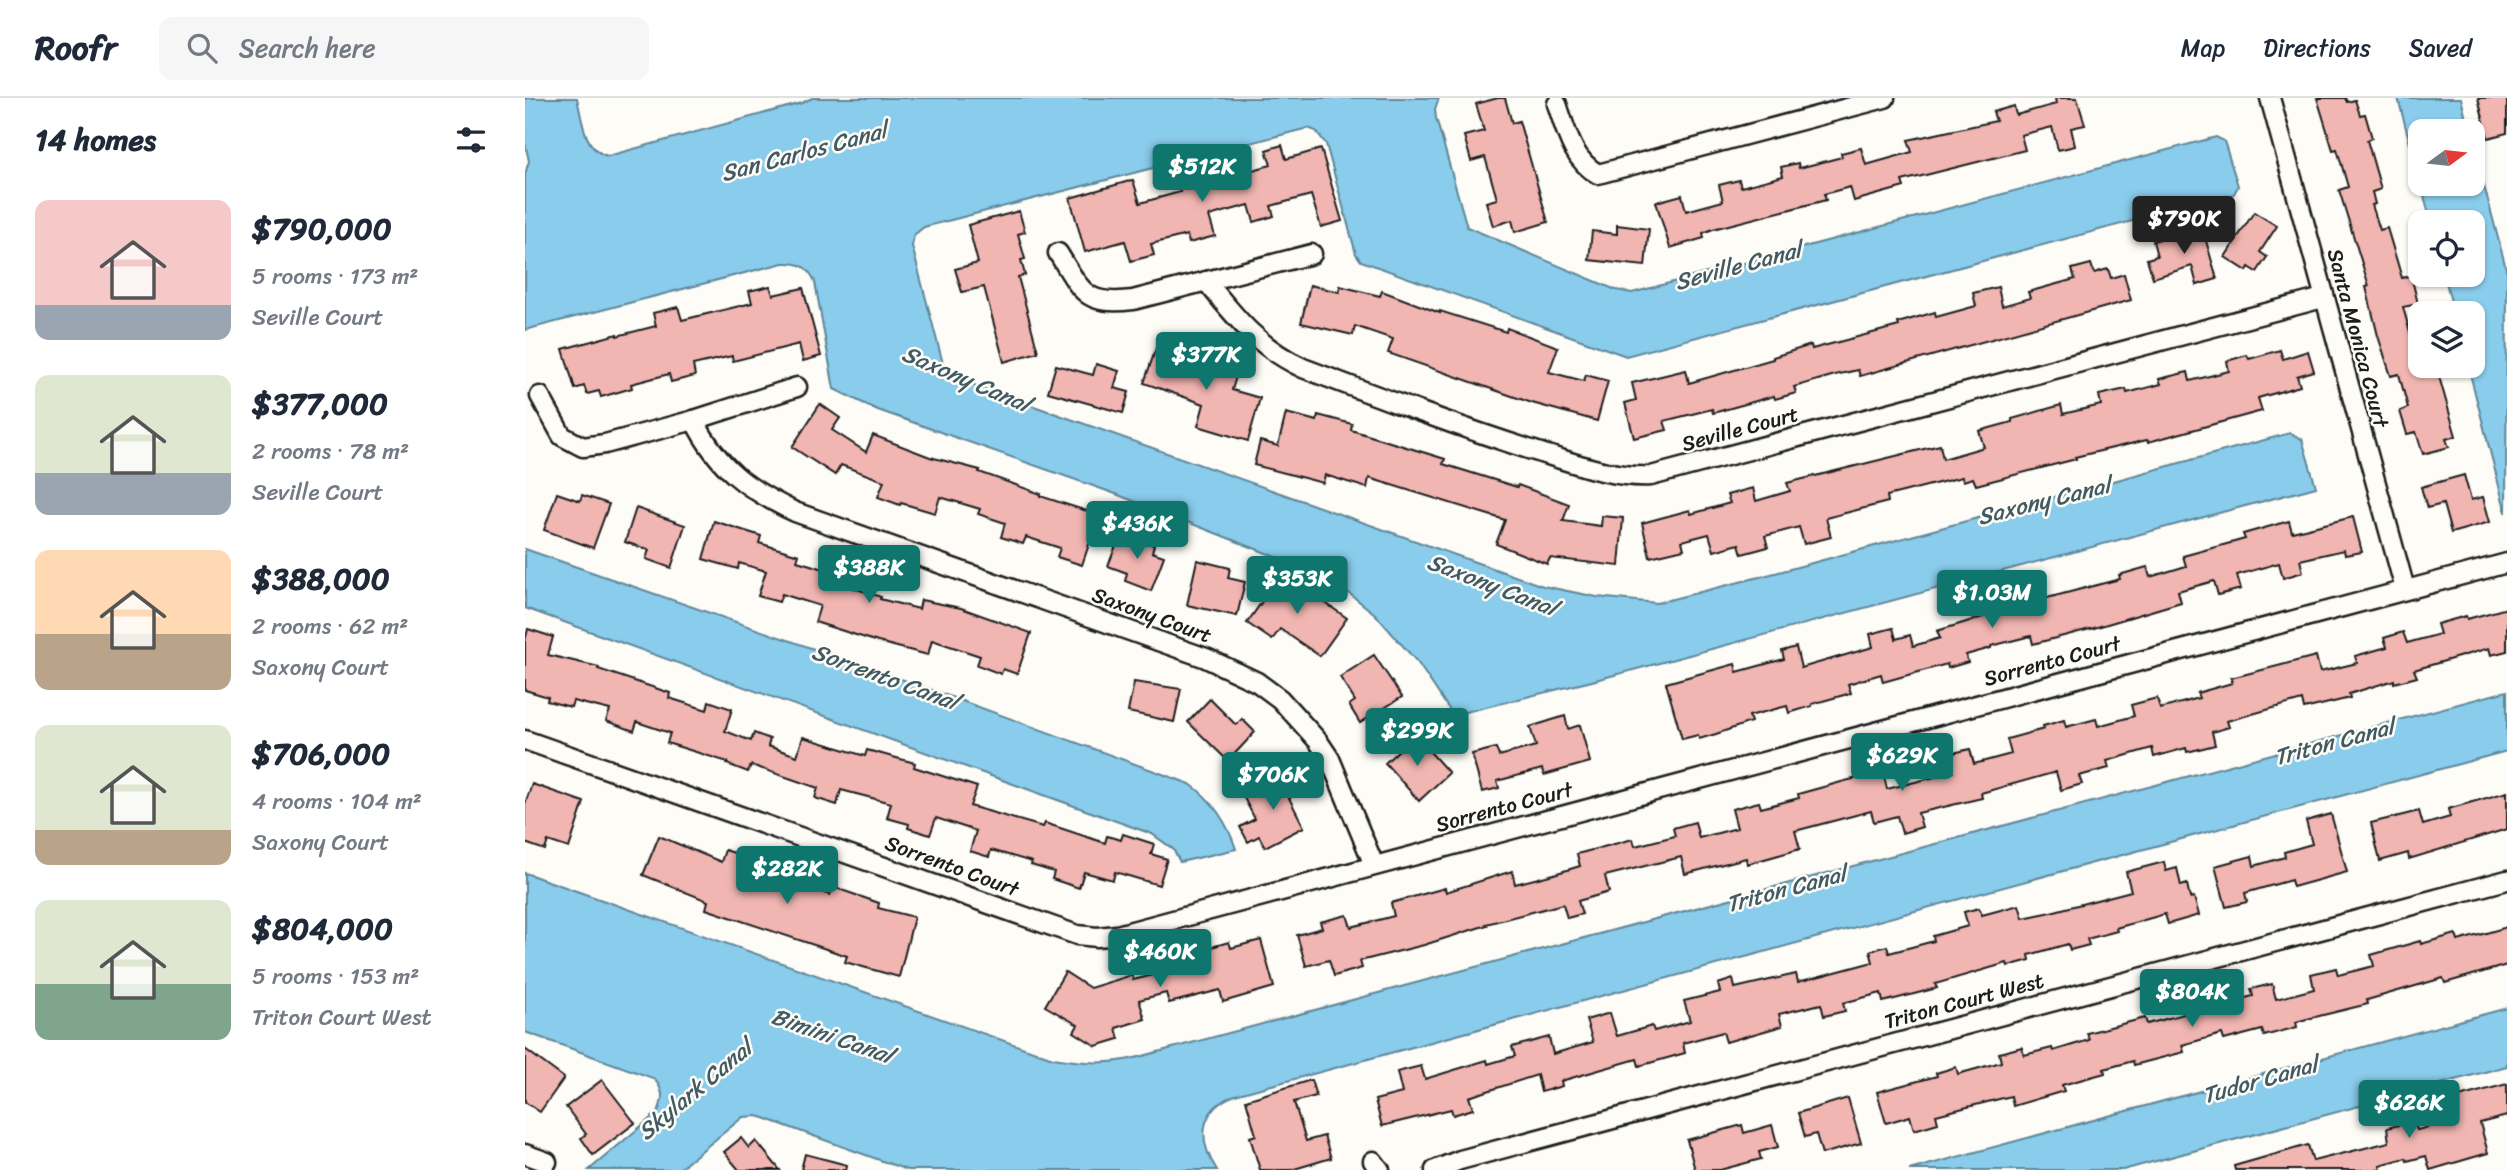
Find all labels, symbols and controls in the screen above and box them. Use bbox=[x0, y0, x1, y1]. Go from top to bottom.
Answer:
search box bbox=[159, 17, 649, 80]
text: Roofr bbox=[35, 19, 117, 77]
text: Search here bbox=[239, 25, 376, 71]
text: Map bbox=[2181, 27, 2225, 69]
text: Directions bbox=[2263, 27, 2371, 69]
text: Saved bbox=[2409, 27, 2472, 69]
icon: search bbox=[183, 29, 221, 67]
water label: San Carlos Canal bbox=[716, 109, 897, 194]
text: 14 homes bbox=[35, 113, 156, 167]
north arrow bbox=[2408, 119, 2485, 196]
map controls bbox=[2408, 119, 2485, 378]
icon: filters bbox=[452, 121, 490, 159]
pin: $512K bbox=[1153, 144, 1251, 204]
text: $512K bbox=[1169, 146, 1235, 187]
pin: $790K bbox=[2135, 197, 2233, 256]
text: $790K bbox=[2148, 198, 2220, 239]
text: $790,000 bbox=[252, 202, 392, 256]
button: locate bbox=[2408, 210, 2485, 287]
icon: home bbox=[91, 228, 175, 312]
water label: Seville Canal bbox=[1670, 228, 1811, 303]
street label: Santa Monica Court bbox=[2316, 244, 2401, 433]
text: 5 rooms · 173 m² bbox=[252, 256, 418, 297]
text: Seville Court bbox=[252, 297, 383, 338]
button: layers bbox=[2408, 301, 2485, 378]
pin: $377K bbox=[1157, 332, 1255, 392]
water label: Saxony Canal bbox=[895, 334, 1042, 427]
text: $377K bbox=[1172, 334, 1240, 375]
text: $377,000 bbox=[252, 377, 388, 431]
street label: Seville Court bbox=[1677, 395, 1803, 463]
icon: home bbox=[91, 403, 175, 487]
text: 2 rooms · 78 m² bbox=[252, 431, 409, 472]
water label: Saxony Canal bbox=[1973, 463, 2120, 537]
text: Seville Court bbox=[252, 472, 383, 513]
pin: $436K bbox=[1088, 502, 1186, 561]
text: $436K bbox=[1102, 503, 1172, 544]
water label: Saxony Canal bbox=[1421, 541, 1568, 630]
pin: $388K bbox=[820, 546, 918, 605]
text: $388K bbox=[834, 547, 904, 588]
text: $388,000 bbox=[252, 552, 390, 606]
pin: $353K bbox=[1248, 556, 1346, 616]
text: $353K bbox=[1263, 558, 1331, 599]
pin: $1.03M bbox=[1935, 570, 2049, 630]
text: $1.03M bbox=[1953, 572, 2031, 613]
street label: Saxony Court bbox=[1087, 576, 1217, 654]
icon: home bbox=[91, 578, 175, 662]
text: 2 rooms · 62 m² bbox=[252, 606, 408, 647]
street label: Sorrento Court bbox=[1979, 624, 2126, 698]
water label: Sorrento Canal bbox=[806, 632, 969, 724]
text: Saxony Court bbox=[252, 647, 389, 688]
water label: Triton Canal bbox=[2269, 705, 2404, 778]
pin: $299K bbox=[1368, 708, 1466, 768]
text: $299K bbox=[1382, 710, 1452, 751]
text: $706,000 bbox=[252, 727, 390, 781]
pin: $629K bbox=[1853, 734, 1951, 793]
text: $629K bbox=[1867, 735, 1937, 776]
pin: $706K bbox=[1224, 752, 1322, 812]
icon: home bbox=[91, 753, 175, 837]
text: $706K bbox=[1238, 754, 1308, 795]
street label: Sorrento Court bbox=[1431, 770, 1578, 844]
text: 4 rooms · 104 m² bbox=[252, 781, 422, 822]
text: Saxony Court bbox=[252, 822, 389, 863]
street label: Sorrento Court bbox=[880, 824, 1026, 908]
pin: $282K bbox=[738, 846, 836, 906]
text: $282K bbox=[752, 848, 822, 889]
water label: Triton Canal bbox=[1721, 852, 1856, 925]
text: $804,000 bbox=[252, 902, 393, 956]
icon: home bbox=[91, 928, 175, 1012]
pin: $460K bbox=[1111, 930, 1209, 989]
text: $460K bbox=[1124, 931, 1196, 972]
text: 5 rooms · 153 m² bbox=[252, 956, 419, 997]
street label: Triton Court West bbox=[1880, 961, 2048, 1041]
pin: $804K bbox=[2143, 970, 2241, 1029]
text: $804K bbox=[2156, 971, 2228, 1012]
water label: Bimini Canal bbox=[766, 996, 903, 1078]
text: Triton Court West bbox=[252, 997, 432, 1038]
water label: Skylark Canal bbox=[628, 1026, 766, 1151]
water label: Tudor Canal bbox=[2197, 1042, 2328, 1116]
pin: $626K bbox=[2360, 1080, 2458, 1140]
text: $626K bbox=[2375, 1082, 2443, 1123]

